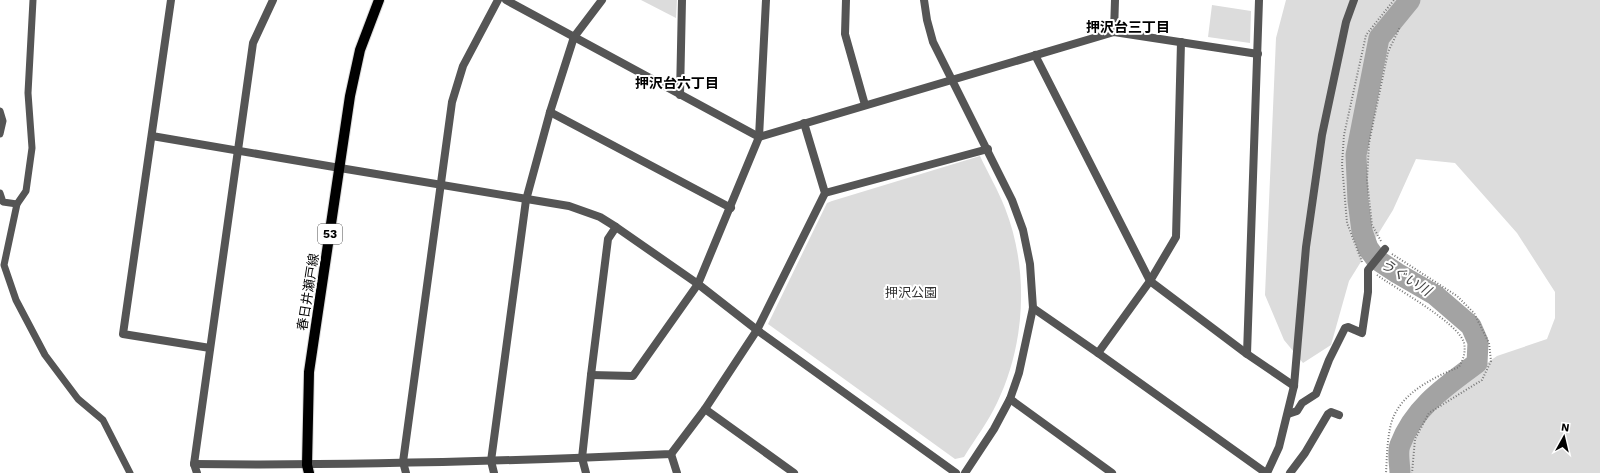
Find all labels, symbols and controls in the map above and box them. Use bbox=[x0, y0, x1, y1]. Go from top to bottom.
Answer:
district label: 押沢台三丁目 bbox=[1086, 19, 1170, 35]
district label: 押沢台六丁目 bbox=[635, 75, 719, 91]
road number: 53 bbox=[318, 224, 342, 244]
street label: 春日井瀬戸線 bbox=[294, 252, 322, 332]
water label: うぐい川 bbox=[1378, 255, 1436, 300]
park label: 押沢公園 bbox=[885, 285, 937, 300]
north arrow bbox=[1544, 417, 1584, 457]
text: N bbox=[1560, 421, 1570, 435]

